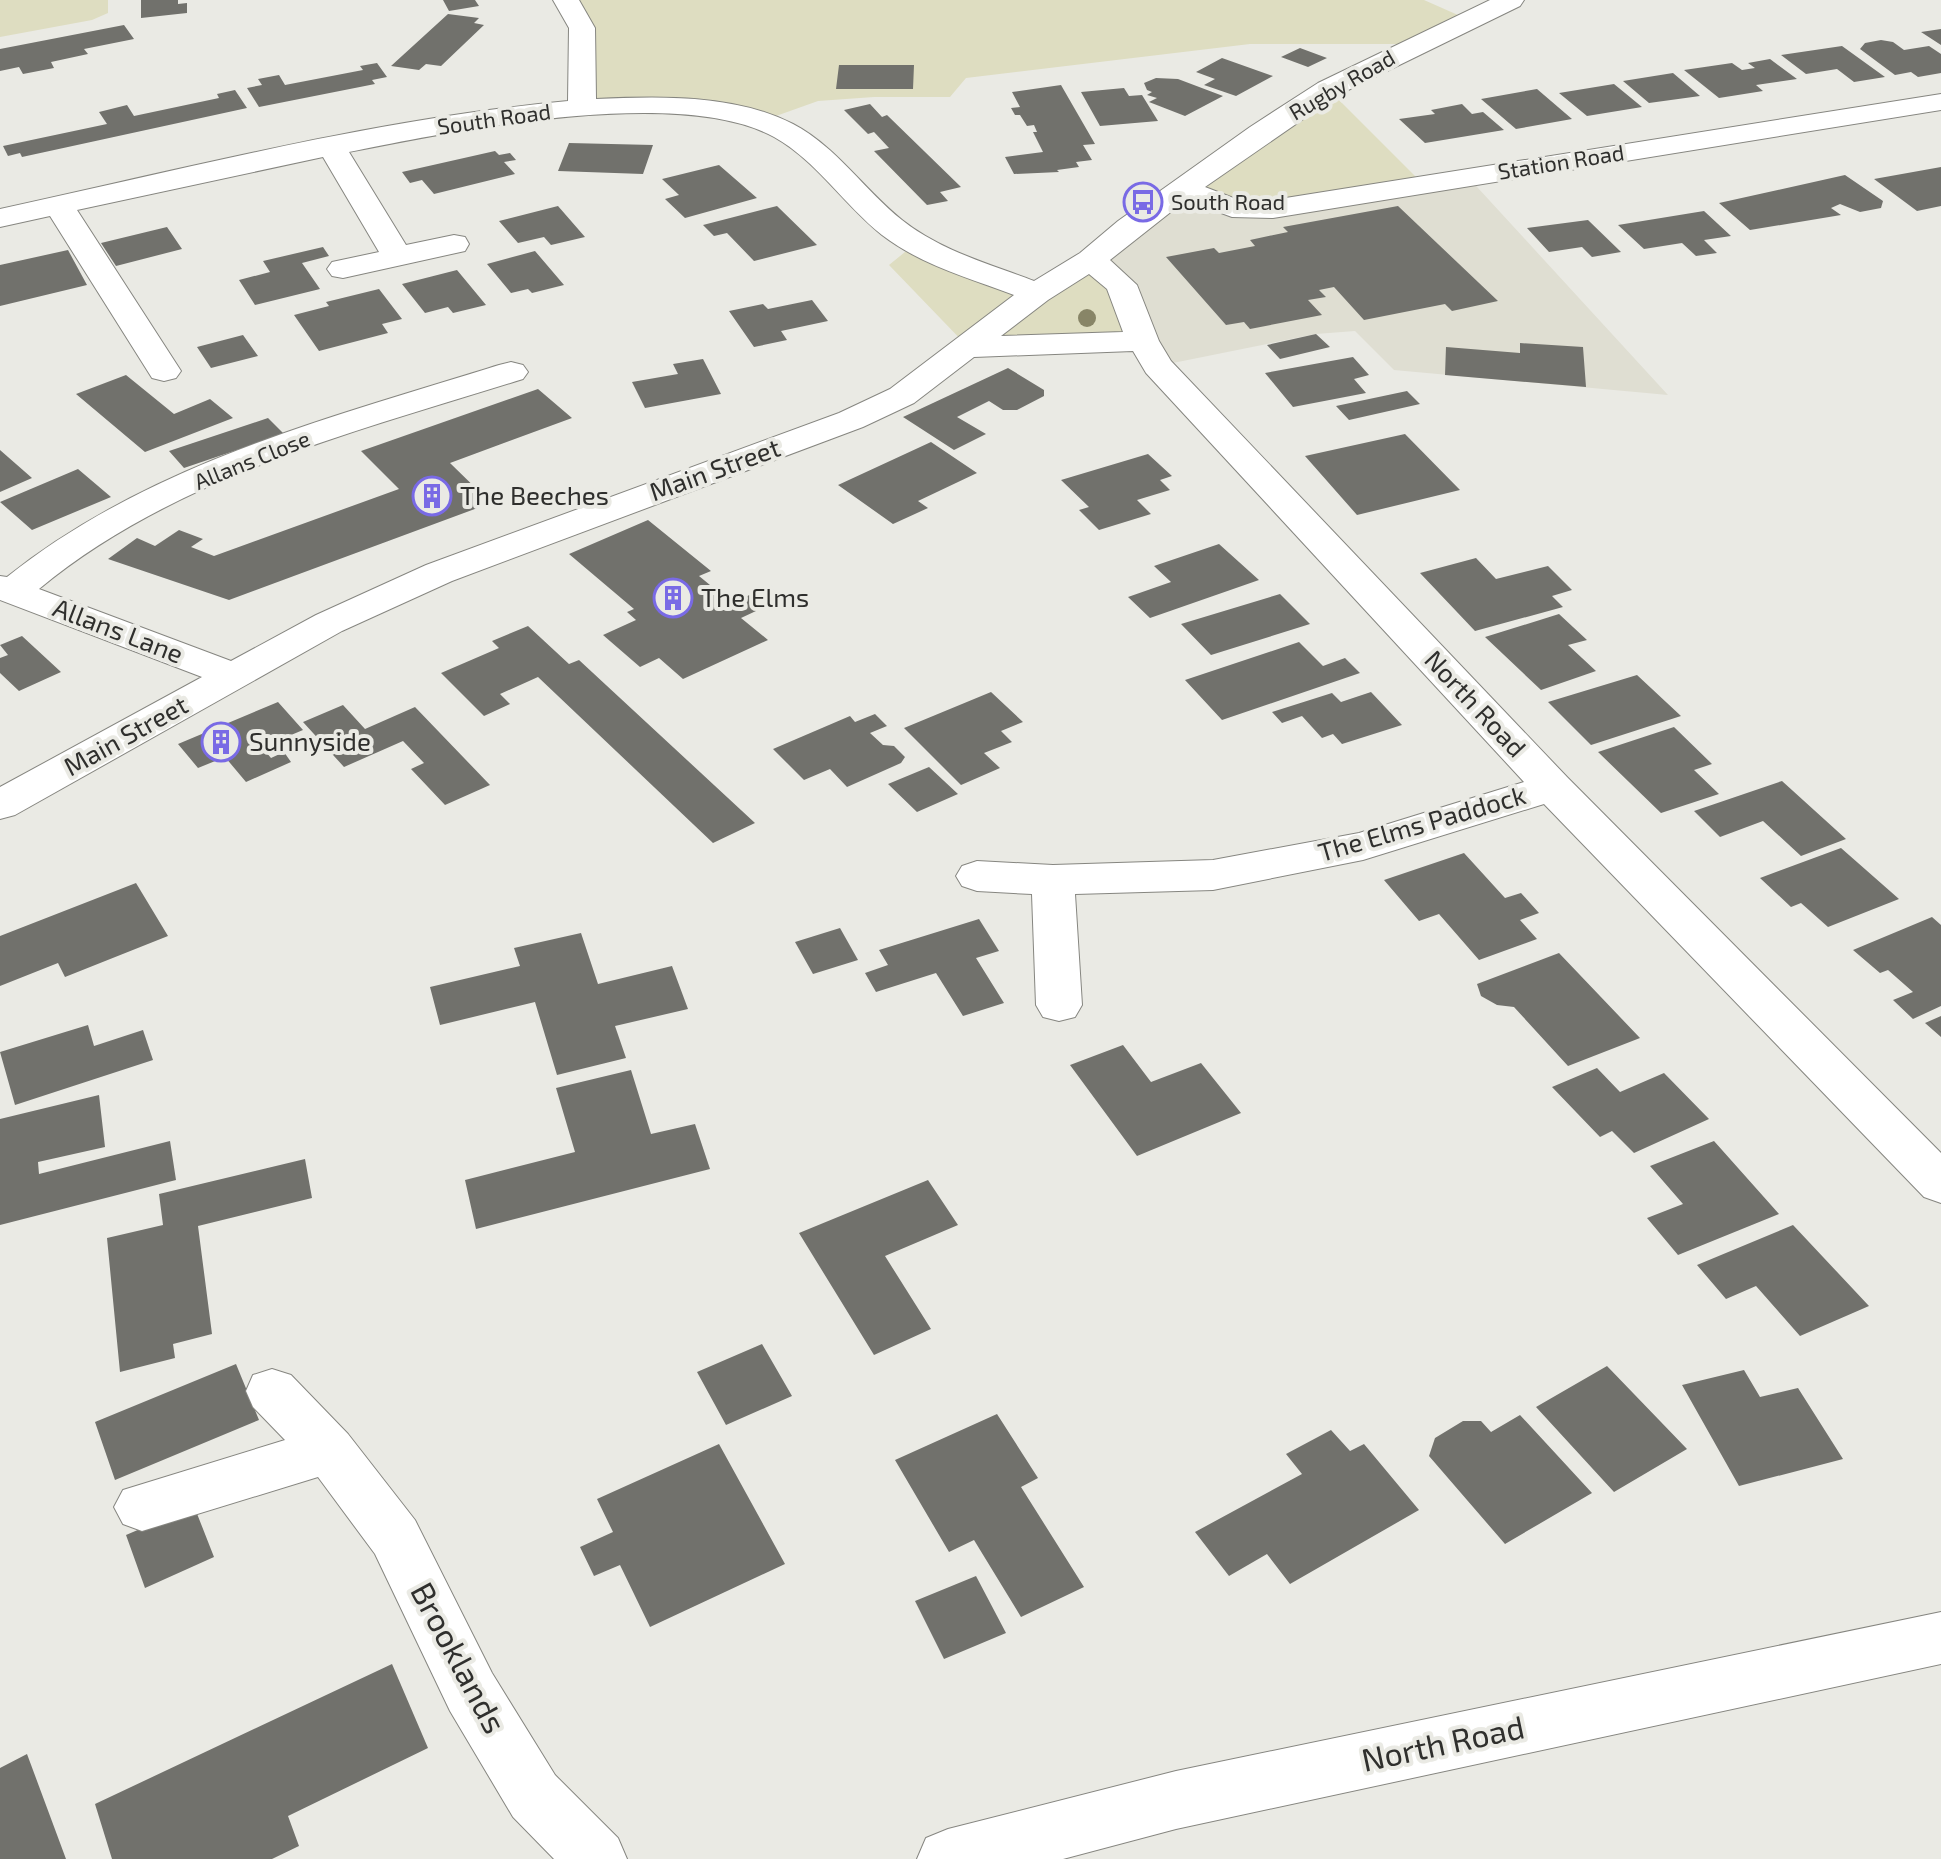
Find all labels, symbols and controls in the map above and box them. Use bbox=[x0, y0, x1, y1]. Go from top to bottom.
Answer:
street label: Rugby Road bbox=[1284, 43, 1399, 125]
street label: South Road bbox=[436, 97, 552, 139]
street label: Station Road bbox=[1496, 138, 1626, 184]
bus stop icon: South Road bbox=[1122, 181, 1164, 223]
place label: South Road bbox=[1171, 188, 1285, 214]
street label: Allans Close bbox=[190, 424, 313, 494]
street label: Main Street bbox=[645, 431, 784, 507]
building icon: The Beeches bbox=[411, 475, 453, 517]
place label: The Beeches bbox=[460, 479, 609, 510]
building icon: The Elms bbox=[652, 577, 694, 619]
place label: The Elms bbox=[701, 581, 809, 612]
street label: Allans Lane bbox=[49, 591, 188, 669]
street label: North Road bbox=[1419, 643, 1533, 763]
street label: Main Street bbox=[58, 688, 193, 781]
building icon: Sunnyside bbox=[200, 721, 242, 763]
place label: Sunnyside bbox=[249, 725, 371, 756]
street label: The Elms Paddock bbox=[1314, 778, 1529, 867]
street label: Brooklands bbox=[404, 1575, 515, 1739]
street label: North Road bbox=[1358, 1706, 1527, 1778]

